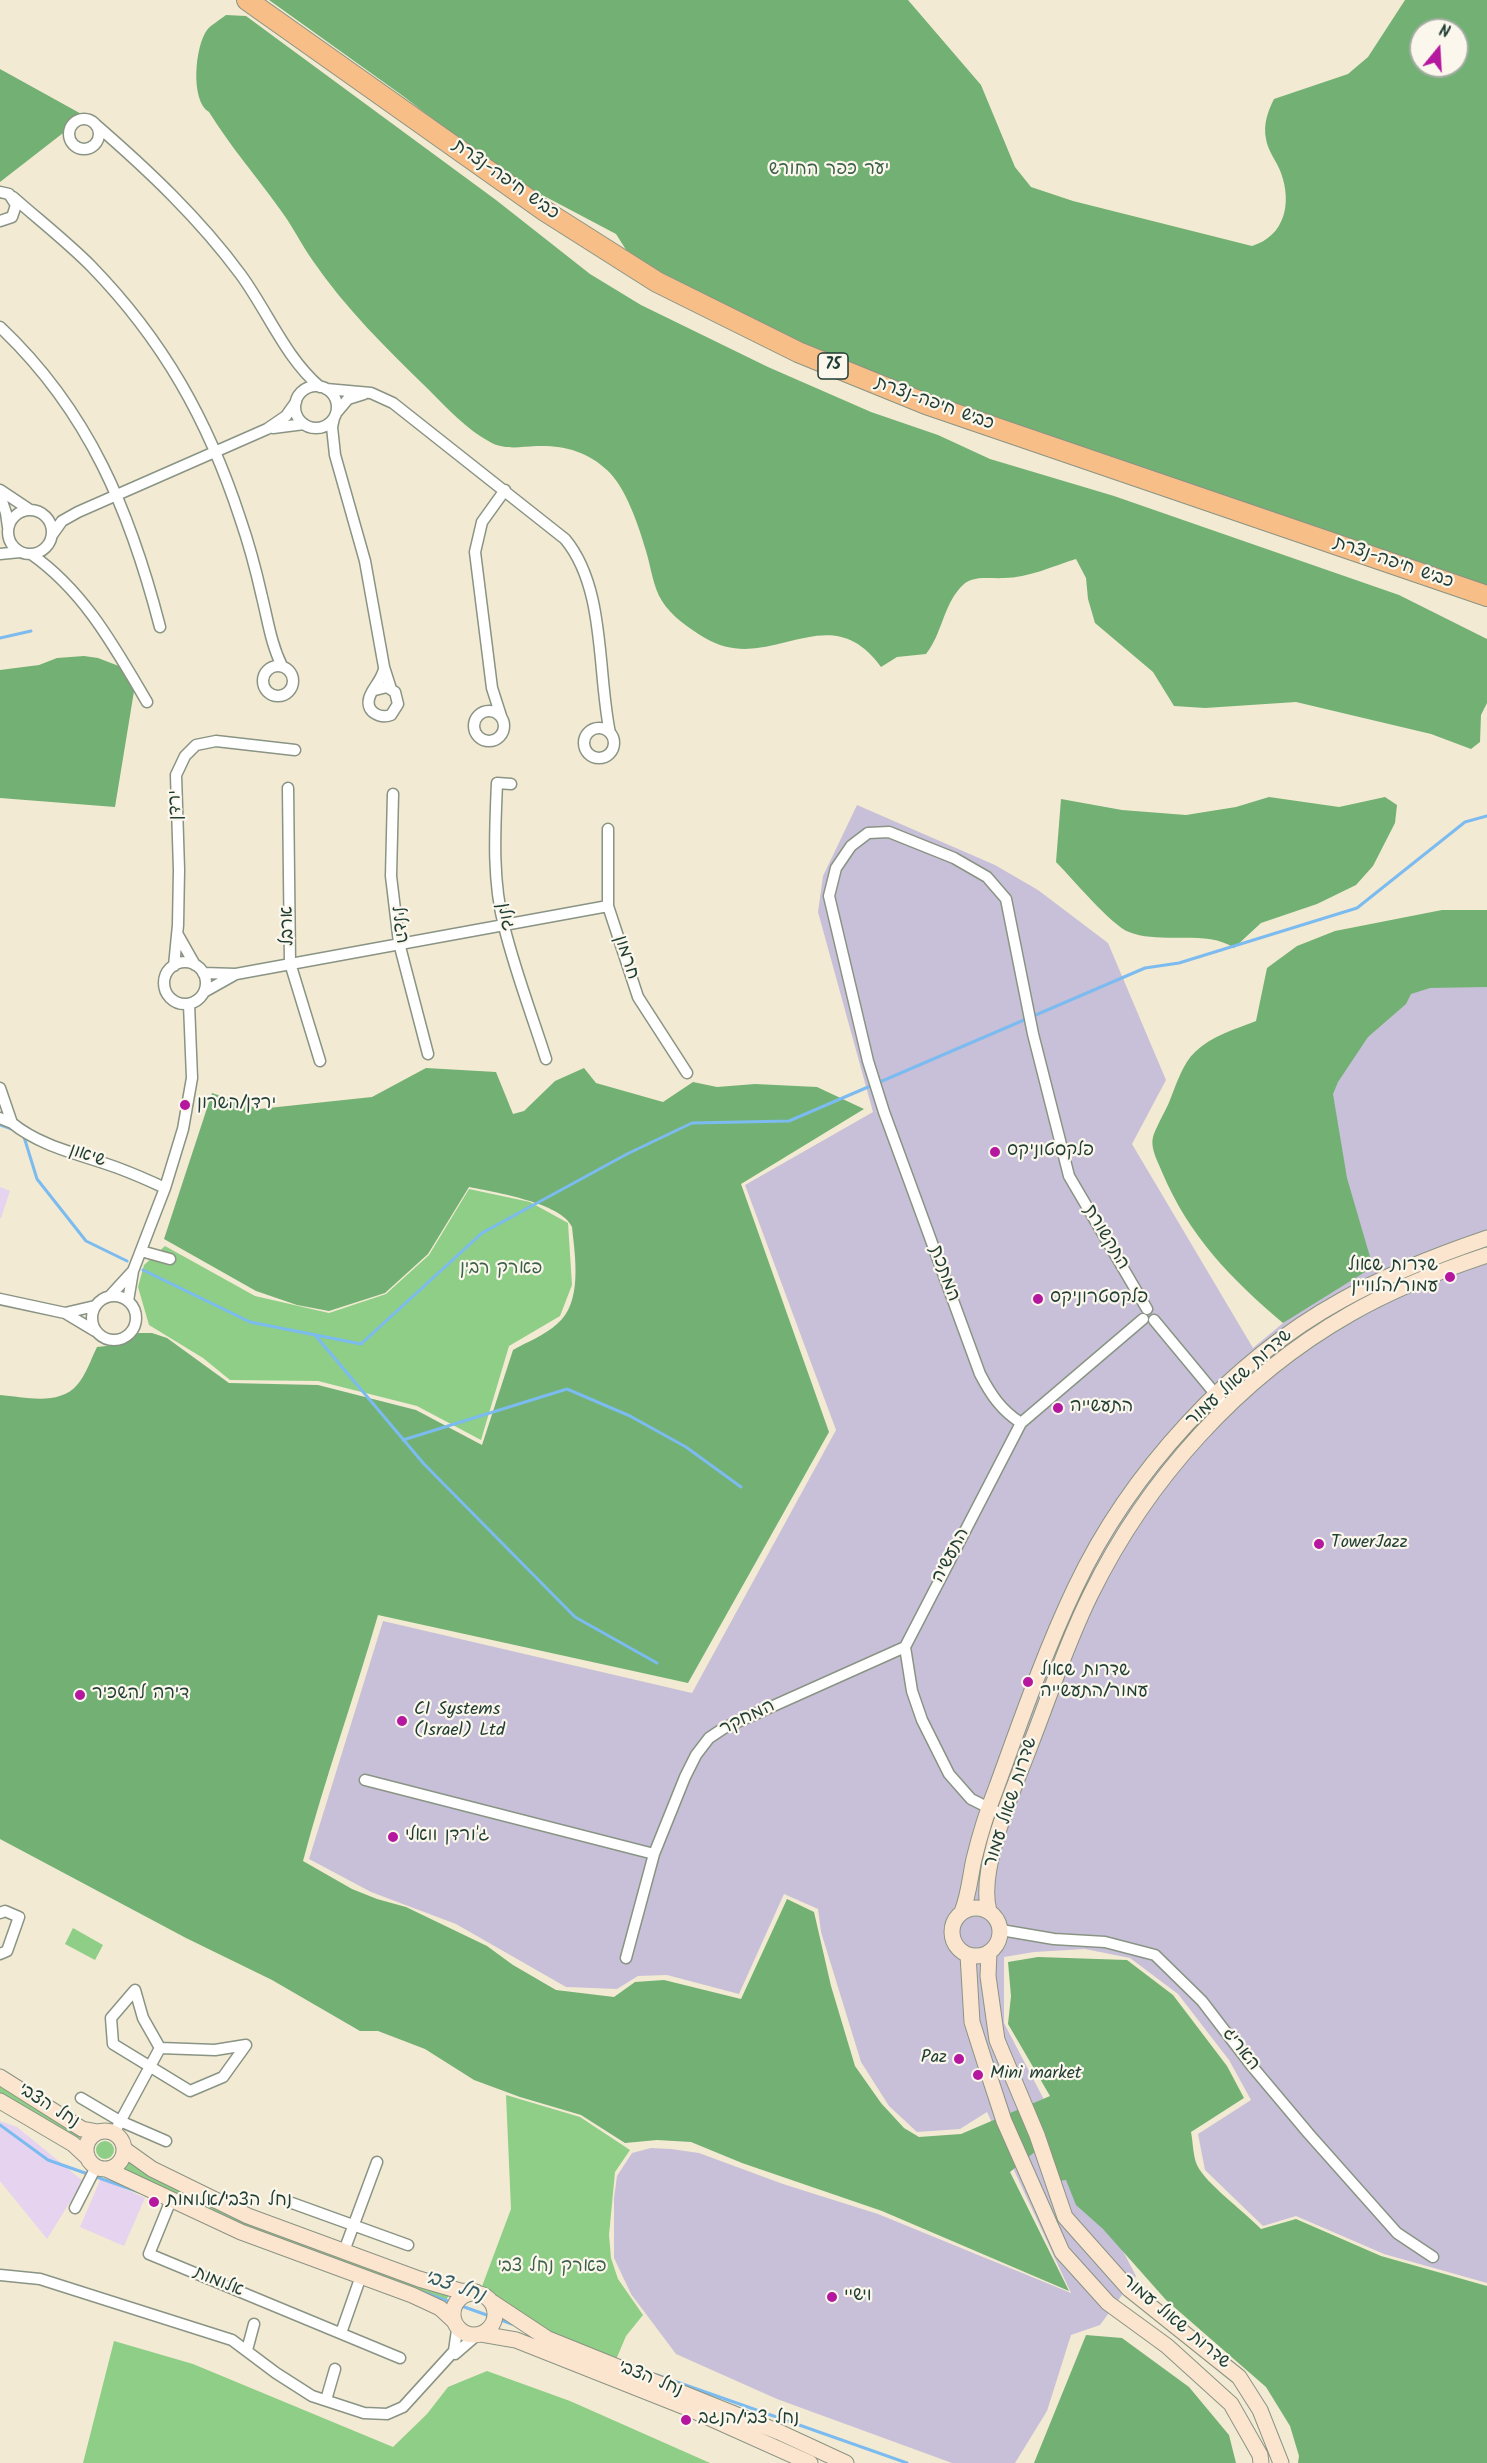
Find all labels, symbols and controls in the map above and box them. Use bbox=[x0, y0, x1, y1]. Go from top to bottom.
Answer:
north arrow bbox=[1409, 18, 1469, 78]
text: N bbox=[1435, 19, 1453, 46]
street label: כביש חיפה-נצרת bbox=[448, 136, 562, 226]
park label: יער כפר החורש bbox=[769, 160, 889, 182]
road number: 75 bbox=[818, 353, 848, 379]
street label: כביש חיפה-נצרת bbox=[872, 373, 996, 437]
street label: כביש חיפה-נצרת bbox=[1330, 533, 1456, 595]
street label: ירדן bbox=[166, 790, 188, 820]
street label: גולן bbox=[491, 901, 517, 933]
street label: הגליל bbox=[385, 905, 411, 945]
street label: ארבל bbox=[278, 906, 300, 946]
street label: חרמון bbox=[608, 933, 642, 983]
place label: ירדן/השרון bbox=[197, 1094, 276, 1116]
marker: ירדן/השרון bbox=[178, 1098, 192, 1112]
street label: שיאון bbox=[66, 1141, 108, 1173]
place label: פלקסטוניקס bbox=[1007, 1141, 1094, 1163]
marker: פלקסטוניקס bbox=[988, 1145, 1002, 1159]
street label: התקשורת bbox=[1077, 1202, 1133, 1274]
street label: המתכת bbox=[923, 1243, 963, 1305]
place label: שדרות שאול עמור/הלוויין bbox=[1348, 1256, 1438, 1298]
park label: פארק רבין bbox=[460, 1259, 542, 1281]
marker: שדרות שאול עמור/הלוויין bbox=[1443, 1270, 1457, 1284]
place label: פלקסטרוניקס bbox=[1050, 1288, 1148, 1310]
marker: פלקסטרוניקס bbox=[1031, 1292, 1045, 1306]
street label: שדרות שאול עמור bbox=[1182, 1326, 1298, 1432]
place label: התעשייה bbox=[1070, 1397, 1133, 1419]
marker: התעשייה bbox=[1051, 1401, 1065, 1415]
street label: התעשיה bbox=[929, 1525, 975, 1587]
place label: TowerJazz bbox=[1331, 1533, 1408, 1555]
marker: TowerJazz bbox=[1312, 1537, 1326, 1551]
place label: שדרות שאול עמור/התעשייה bbox=[1040, 1661, 1148, 1704]
marker: שדרות שאול עמור/התעשייה bbox=[1021, 1675, 1035, 1689]
place label: דירה להשכיר bbox=[92, 1684, 189, 1706]
marker: דירה להשכיר bbox=[73, 1688, 87, 1702]
street label: המחקר bbox=[717, 1697, 779, 1741]
place label: CI Systems (Israel) Ltd bbox=[414, 1700, 505, 1742]
marker: CI Systems (Israel) Ltd bbox=[395, 1714, 409, 1728]
street label: שדרות שאול עמור bbox=[981, 1735, 1043, 1871]
place label: ג'ורדן וואלי bbox=[405, 1826, 489, 1848]
marker: ג'ורדן וואלי bbox=[386, 1830, 400, 1844]
street label: האריג bbox=[1217, 2024, 1263, 2076]
place label: Paz bbox=[921, 2048, 947, 2070]
marker: Paz bbox=[952, 2052, 966, 2066]
place label: Mini market bbox=[990, 2064, 1082, 2086]
marker: Mini market bbox=[971, 2068, 985, 2082]
street label: נחל הצבי bbox=[14, 2080, 82, 2134]
place label: נחל הצבי/אלומות bbox=[166, 2191, 292, 2213]
marker: נחל הצבי/אלומות bbox=[147, 2195, 161, 2209]
park label: פארק נחל צבי bbox=[497, 2257, 607, 2279]
street label: אלומות bbox=[190, 2263, 246, 2303]
water label: נחל צבי bbox=[421, 2266, 487, 2310]
street label: שדרות שאול עמור bbox=[1116, 2271, 1234, 2375]
place label: וישיי bbox=[844, 2286, 872, 2308]
marker: וישיי bbox=[825, 2290, 839, 2304]
street label: נחל הצבי bbox=[615, 2357, 685, 2403]
place label: נחל צבי/הנגב bbox=[698, 2409, 799, 2431]
marker: נחל צבי/הנגב bbox=[679, 2413, 693, 2427]

